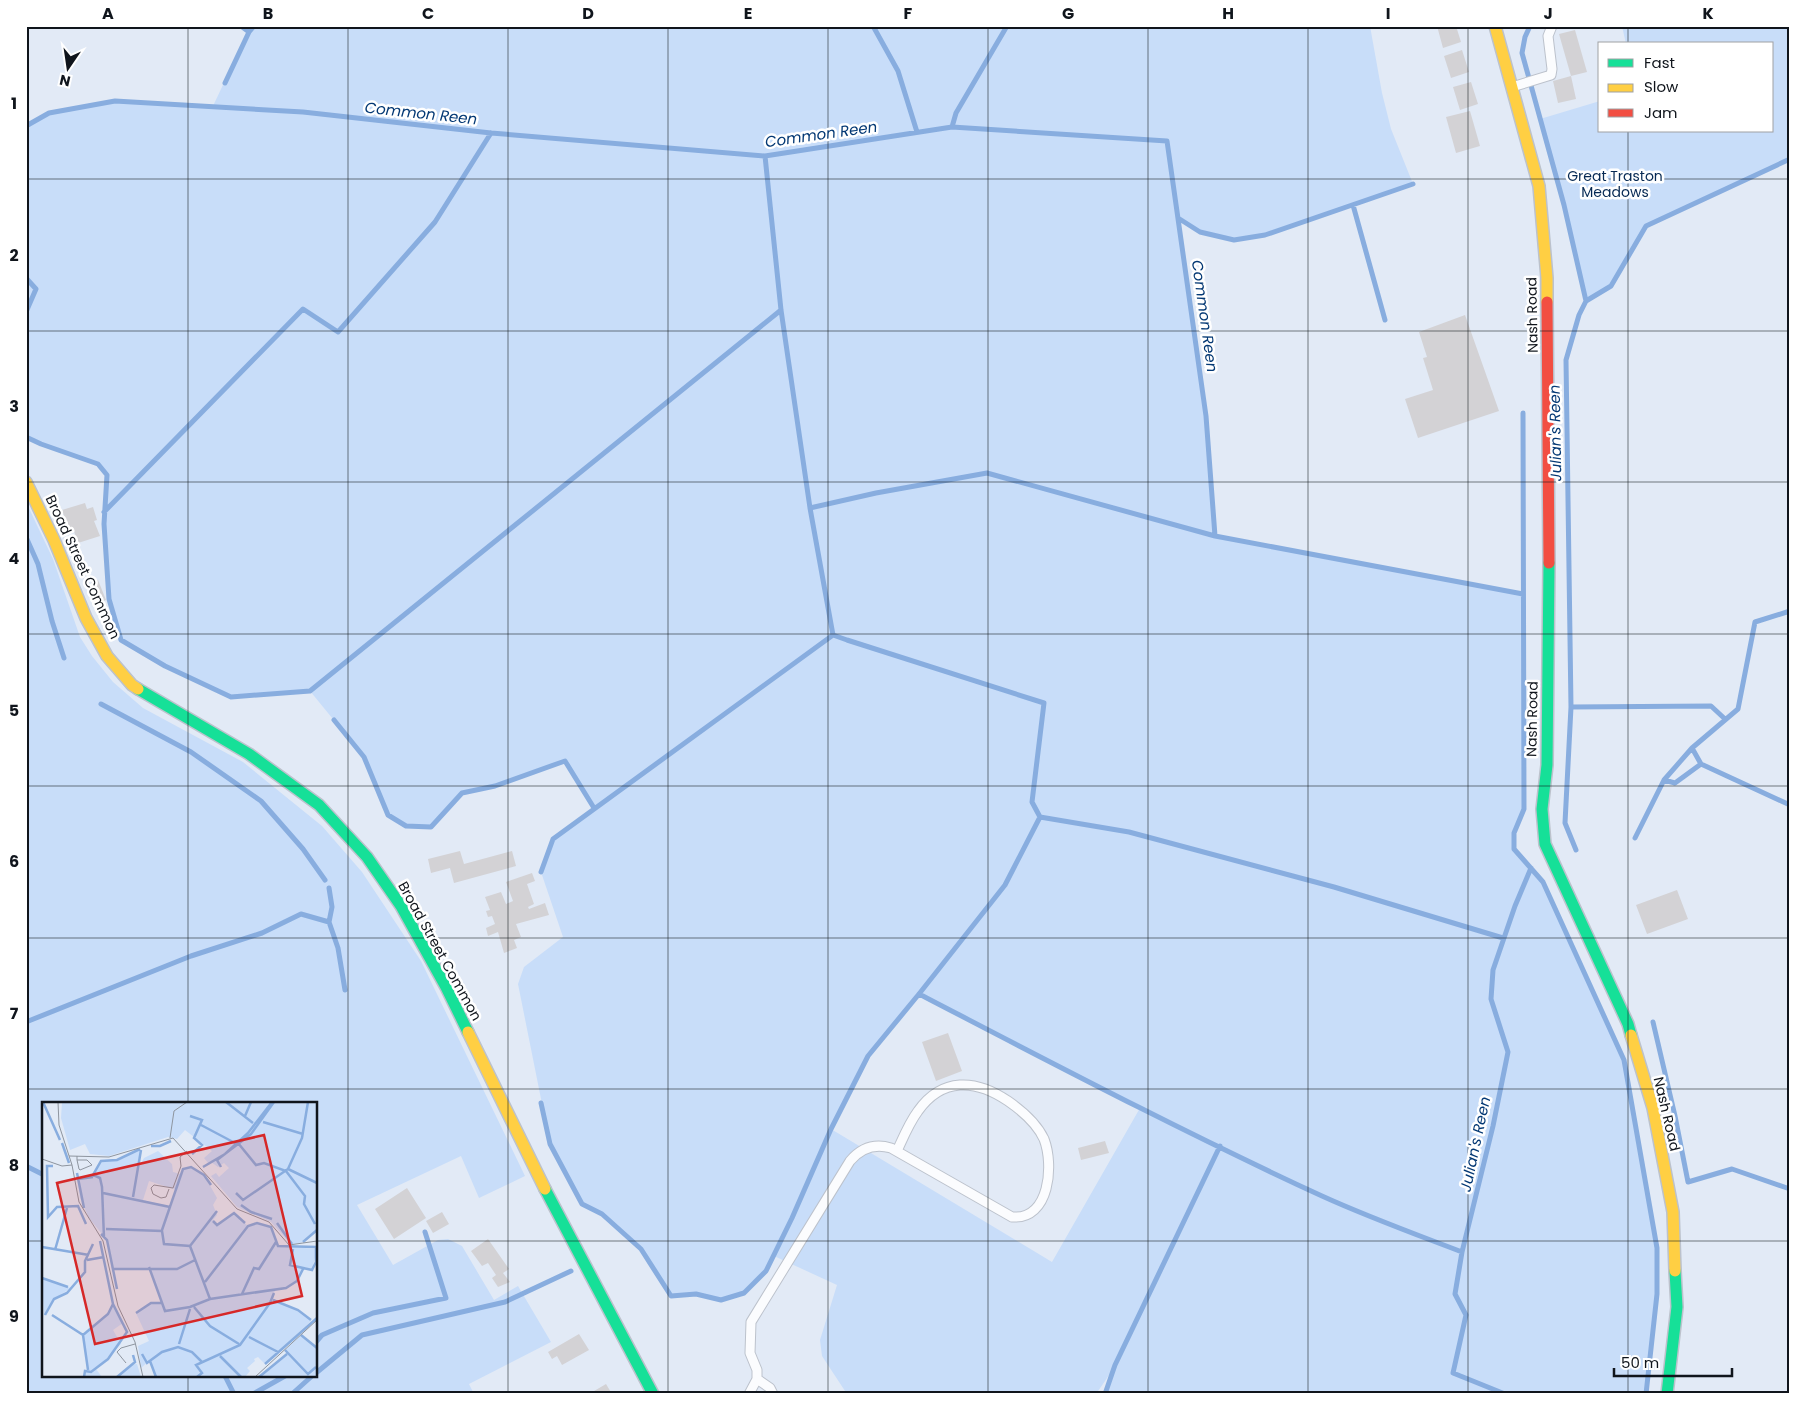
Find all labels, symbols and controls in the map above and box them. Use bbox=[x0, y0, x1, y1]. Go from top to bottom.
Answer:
text: A bbox=[102, 2, 114, 25]
text: B bbox=[263, 2, 273, 25]
text: C bbox=[422, 2, 434, 25]
text: D bbox=[582, 2, 594, 25]
text: E bbox=[744, 2, 752, 25]
text: F bbox=[904, 2, 913, 25]
text: G bbox=[1062, 2, 1074, 25]
text: H bbox=[1222, 2, 1234, 25]
text: I bbox=[1386, 2, 1390, 25]
text: J bbox=[1543, 2, 1553, 25]
text: K bbox=[1702, 2, 1714, 25]
north arrow bbox=[42, 42, 92, 92]
legend bbox=[1598, 42, 1774, 132]
text: Fast bbox=[1644, 52, 1675, 73]
text: N bbox=[58, 70, 72, 92]
text: Slow bbox=[1644, 76, 1679, 97]
text: 1 bbox=[11, 92, 17, 115]
water label: Common Reen bbox=[364, 97, 478, 129]
text: Jam bbox=[1644, 102, 1678, 123]
water label: Common Reen bbox=[764, 116, 878, 152]
park label: Great Traston Meadows bbox=[1567, 166, 1663, 202]
text: 2 bbox=[9, 244, 19, 267]
water label: Common Reen bbox=[1187, 259, 1223, 373]
street label: Nash Road bbox=[1521, 277, 1543, 353]
water label: Julian's Reen bbox=[1544, 384, 1566, 482]
text: 3 bbox=[9, 395, 19, 418]
street label: Broad Street Common bbox=[41, 492, 125, 642]
text: 4 bbox=[9, 547, 20, 570]
street label: Nash Road bbox=[1521, 681, 1543, 757]
text: 5 bbox=[9, 699, 19, 722]
text: 6 bbox=[9, 850, 19, 873]
street label: Broad Street Common bbox=[393, 878, 487, 1024]
text: 7 bbox=[10, 1002, 19, 1025]
street label: Nash Road bbox=[1649, 1075, 1685, 1153]
water label: Julian's Reen bbox=[1455, 1095, 1495, 1193]
inset map bbox=[42, 1102, 318, 1378]
text: 8 bbox=[9, 1154, 19, 1177]
text: 9 bbox=[9, 1305, 19, 1328]
scale bar bbox=[1614, 1345, 1731, 1377]
text: 50 m bbox=[1621, 1352, 1659, 1373]

